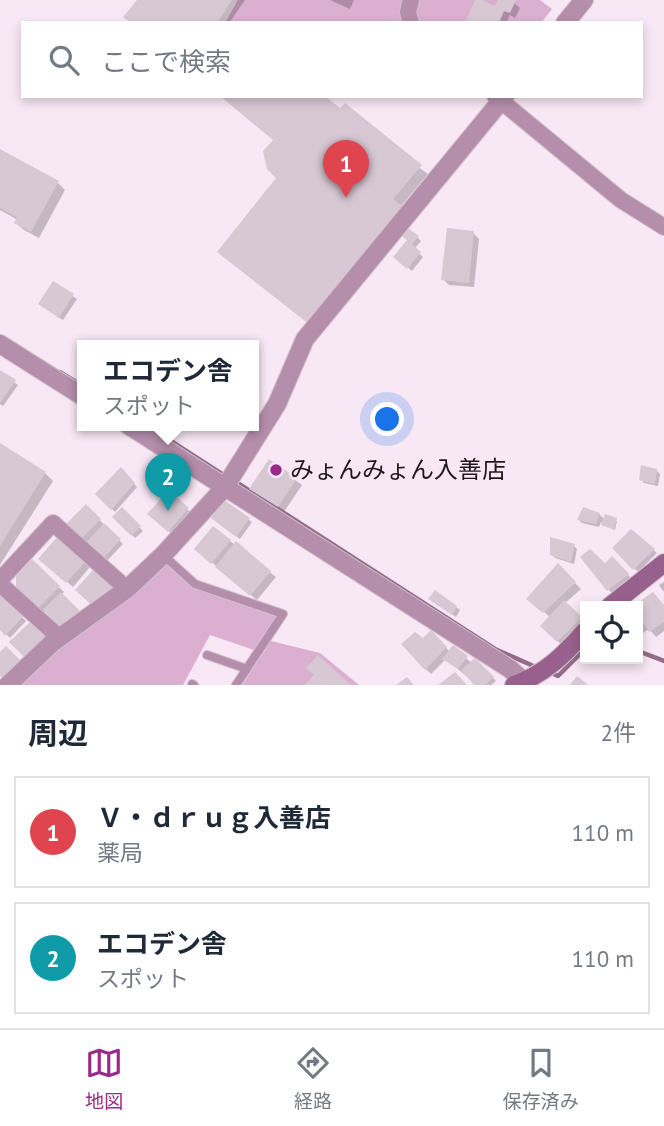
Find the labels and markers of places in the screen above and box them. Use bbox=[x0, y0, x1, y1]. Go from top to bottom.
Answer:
pin: 1 bbox=[323, 140, 369, 198]
pin: 2 bbox=[145, 453, 191, 511]
place label: みょんみょん入善店 bbox=[290, 454, 506, 485]
marker: みょんみょん入善店 bbox=[268, 462, 284, 478]

